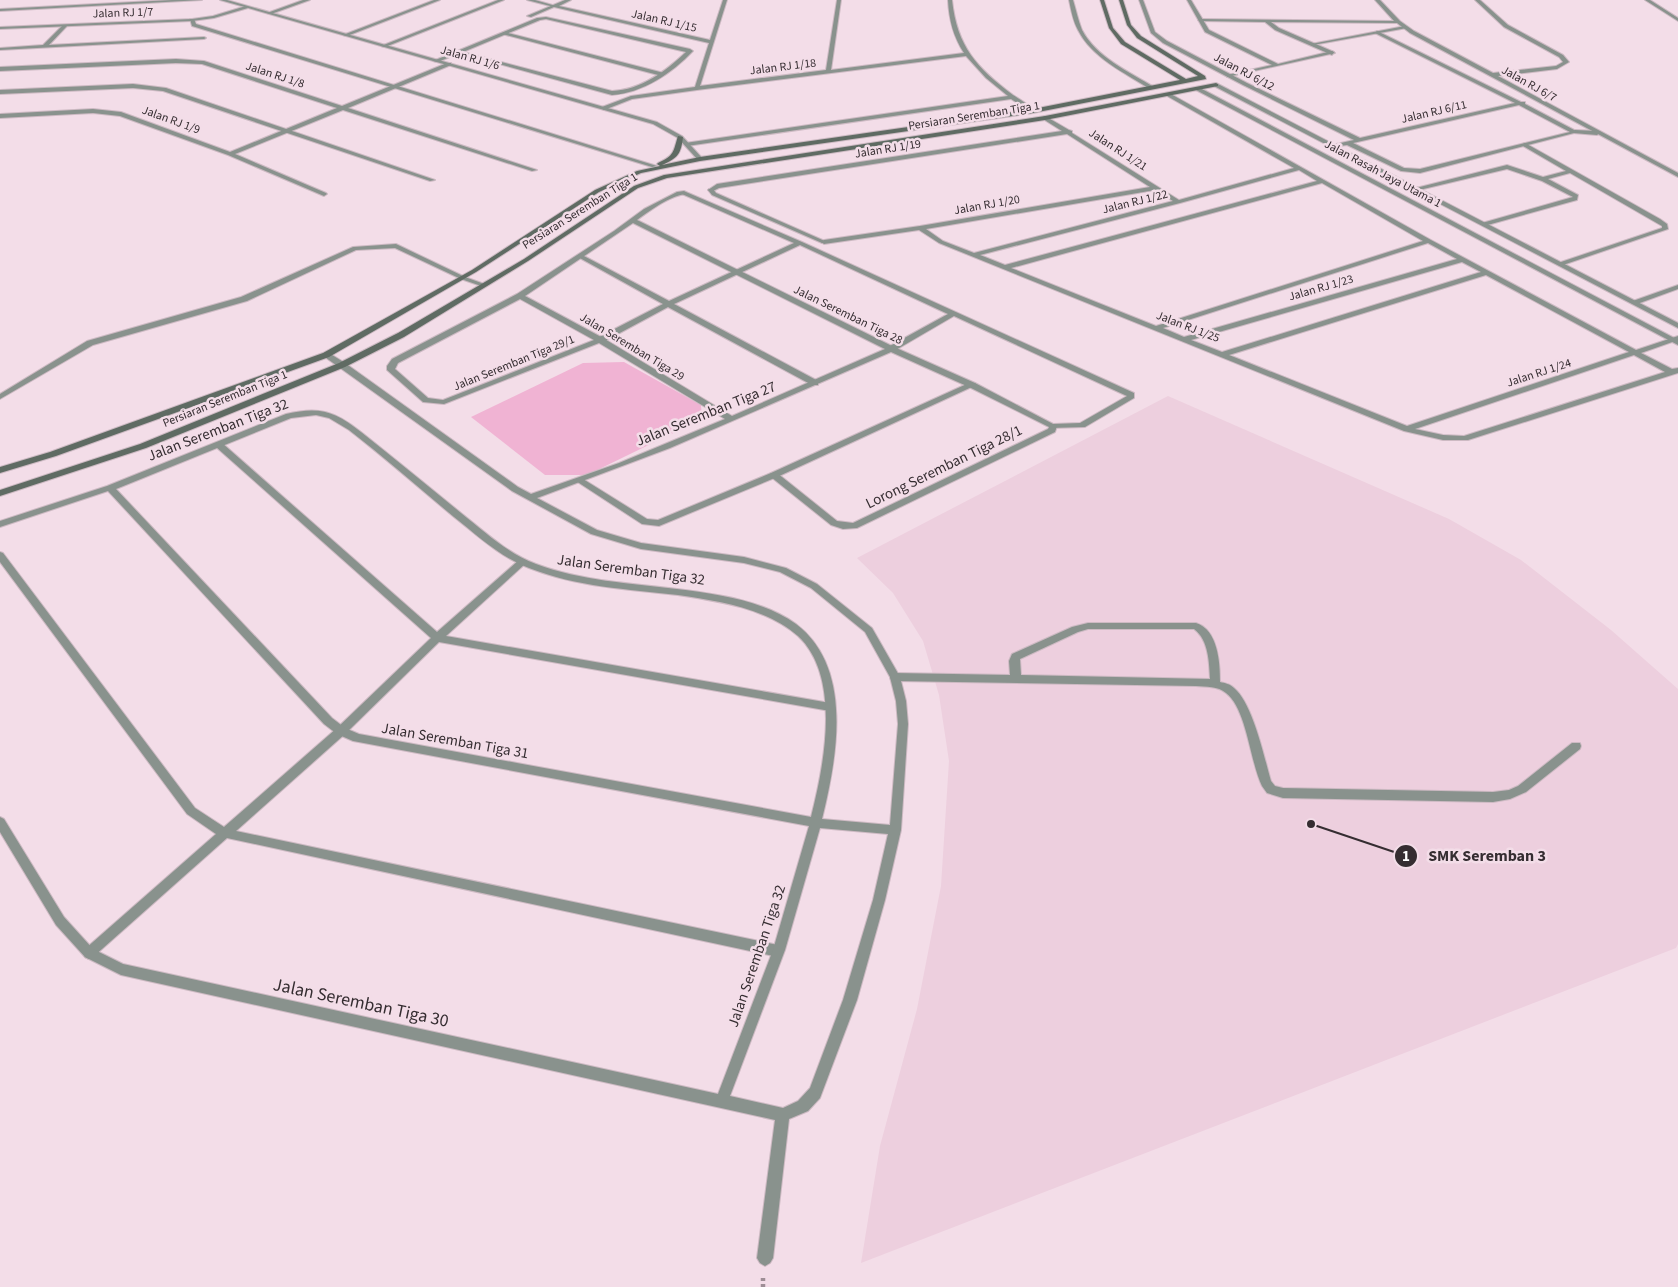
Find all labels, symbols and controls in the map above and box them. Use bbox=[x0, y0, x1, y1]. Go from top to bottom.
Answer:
street label: Jalan RJ 1/7 bbox=[92, 3, 154, 23]
street label: Jalan RJ 1/15 bbox=[630, 5, 698, 37]
street label: Jalan RJ 1/6 bbox=[438, 41, 502, 75]
street label: Jalan RJ 6/12 bbox=[1211, 49, 1277, 95]
street label: Jalan RJ 1/18 bbox=[749, 54, 817, 80]
street label: Jalan RJ 1/8 bbox=[243, 58, 307, 92]
street label: Jalan RJ 6/7 bbox=[1498, 62, 1560, 106]
street label: Jalan RJ 6/11 bbox=[1400, 96, 1468, 128]
street label: Persiaran Seremban Tiga 1 bbox=[907, 97, 1041, 135]
street label: Jalan RJ 1/9 bbox=[140, 102, 202, 138]
street label: Jalan RJ 1/21 bbox=[1085, 125, 1151, 175]
street label: Jalan RJ 1/19 bbox=[854, 135, 922, 163]
street label: Jalan Rasah Jaya Utama 1 bbox=[1322, 136, 1445, 212]
street label: Persiaran Seremban Tiga 1 bbox=[519, 169, 641, 253]
street label: Jalan RJ 1/22 bbox=[1101, 186, 1169, 218]
street label: Jalan RJ 1/20 bbox=[953, 191, 1021, 219]
street label: Jalan RJ 1/23 bbox=[1287, 271, 1355, 305]
street label: Jalan Seremban Tiga 28 bbox=[791, 281, 905, 349]
street label: Jalan RJ 1/25 bbox=[1154, 307, 1222, 347]
street label: Jalan Seremban Tiga 29 bbox=[577, 309, 688, 385]
street label: Jalan Seremban Tiga 29/1 bbox=[451, 331, 577, 395]
street label: Jalan RJ 1/24 bbox=[1505, 355, 1573, 391]
street label: Persiaran Seremban Tiga 1 bbox=[160, 366, 290, 432]
street label: Jalan Seremban Tiga 27 bbox=[633, 376, 779, 452]
street label: Jalan Seremban Tiga 32 bbox=[145, 393, 291, 467]
street label: Lorong Seremban Tiga 28/1 bbox=[862, 420, 1026, 514]
street label: Jalan Seremban Tiga 32 bbox=[556, 549, 706, 591]
street label: Jalan Seremban Tiga 31 bbox=[380, 718, 530, 764]
callout: SMK Seremban 3 bbox=[1393, 840, 1556, 871]
text: SMK Seremban 3 bbox=[1428, 845, 1546, 867]
text: 1 bbox=[1402, 846, 1410, 867]
street label: Jalan Seremban Tiga 32 bbox=[723, 882, 791, 1030]
street label: Jalan Seremban Tiga 30 bbox=[271, 972, 451, 1034]

